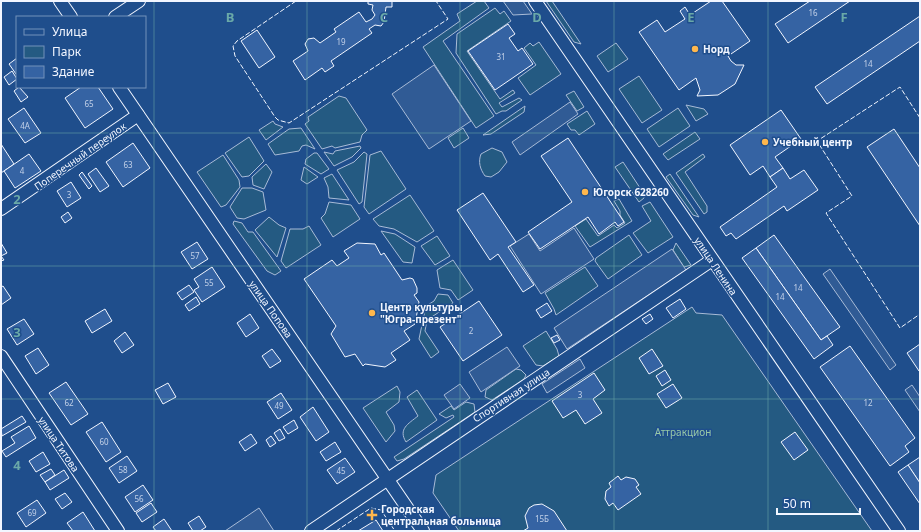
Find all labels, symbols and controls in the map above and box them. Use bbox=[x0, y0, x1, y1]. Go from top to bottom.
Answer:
house number: 16 bbox=[808, 7, 818, 18]
text: B bbox=[226, 8, 234, 26]
text: C bbox=[380, 8, 388, 26]
text: D bbox=[532, 8, 542, 26]
text: E bbox=[687, 8, 695, 26]
text: F bbox=[840, 8, 848, 26]
legend bbox=[16, 16, 146, 88]
text: Улица bbox=[52, 23, 87, 40]
house number: 19 bbox=[336, 36, 346, 47]
place label: Норд bbox=[703, 42, 730, 56]
text: Парк bbox=[52, 43, 82, 60]
marker: Норд bbox=[690, 44, 700, 54]
house number: 31 bbox=[496, 51, 506, 62]
house number: 14 bbox=[863, 58, 873, 69]
text: Здание bbox=[52, 63, 95, 80]
house number: 65 bbox=[84, 98, 94, 109]
street label: Поперечный переулок bbox=[31, 119, 129, 193]
house number: 4А bbox=[20, 120, 31, 131]
place label: Учебный центр bbox=[773, 135, 852, 149]
marker: Учебный центр bbox=[760, 137, 770, 147]
house number: 63 bbox=[123, 159, 133, 170]
house number: 4 bbox=[20, 165, 25, 176]
place label: Югорск 628260 bbox=[593, 185, 669, 199]
marker: Югорск 628260 bbox=[580, 187, 590, 197]
house number: 3 bbox=[67, 189, 72, 200]
text: 2 bbox=[13, 190, 21, 208]
street label: улица Ленина bbox=[691, 234, 741, 298]
house number: 57 bbox=[190, 250, 200, 261]
house number: 55 bbox=[204, 277, 214, 288]
street label: улица Попова bbox=[246, 277, 296, 341]
house number: 14 bbox=[793, 282, 803, 293]
house number: 14 bbox=[775, 291, 785, 302]
place label: Центр культуры "Югра-презент" bbox=[380, 300, 463, 326]
marker: Центр культуры "Югра-презент" bbox=[367, 308, 377, 318]
text: 3 bbox=[13, 323, 21, 341]
house number: 2 bbox=[469, 325, 474, 336]
street label: Спортивная улица bbox=[470, 365, 552, 425]
house number: 3 bbox=[578, 389, 583, 400]
house number: 62 bbox=[64, 397, 74, 408]
house number: 12 bbox=[863, 397, 873, 408]
house number: 49 bbox=[274, 400, 284, 411]
street label: улица Титова bbox=[35, 414, 83, 474]
park label: Аттракцион bbox=[655, 425, 711, 439]
house number: 60 bbox=[99, 436, 109, 447]
text: 4 bbox=[13, 456, 21, 474]
house number: 58 bbox=[118, 464, 128, 475]
house number: 45 bbox=[336, 465, 346, 476]
scale bar bbox=[777, 490, 860, 516]
house number: 56 bbox=[134, 493, 144, 504]
text: 50 m bbox=[783, 495, 811, 512]
place label: Городская центральная больница bbox=[381, 502, 501, 528]
house number: 69 bbox=[27, 507, 37, 518]
marker: Городская центральная больница bbox=[366, 509, 378, 521]
house number: 15Б bbox=[535, 513, 549, 524]

